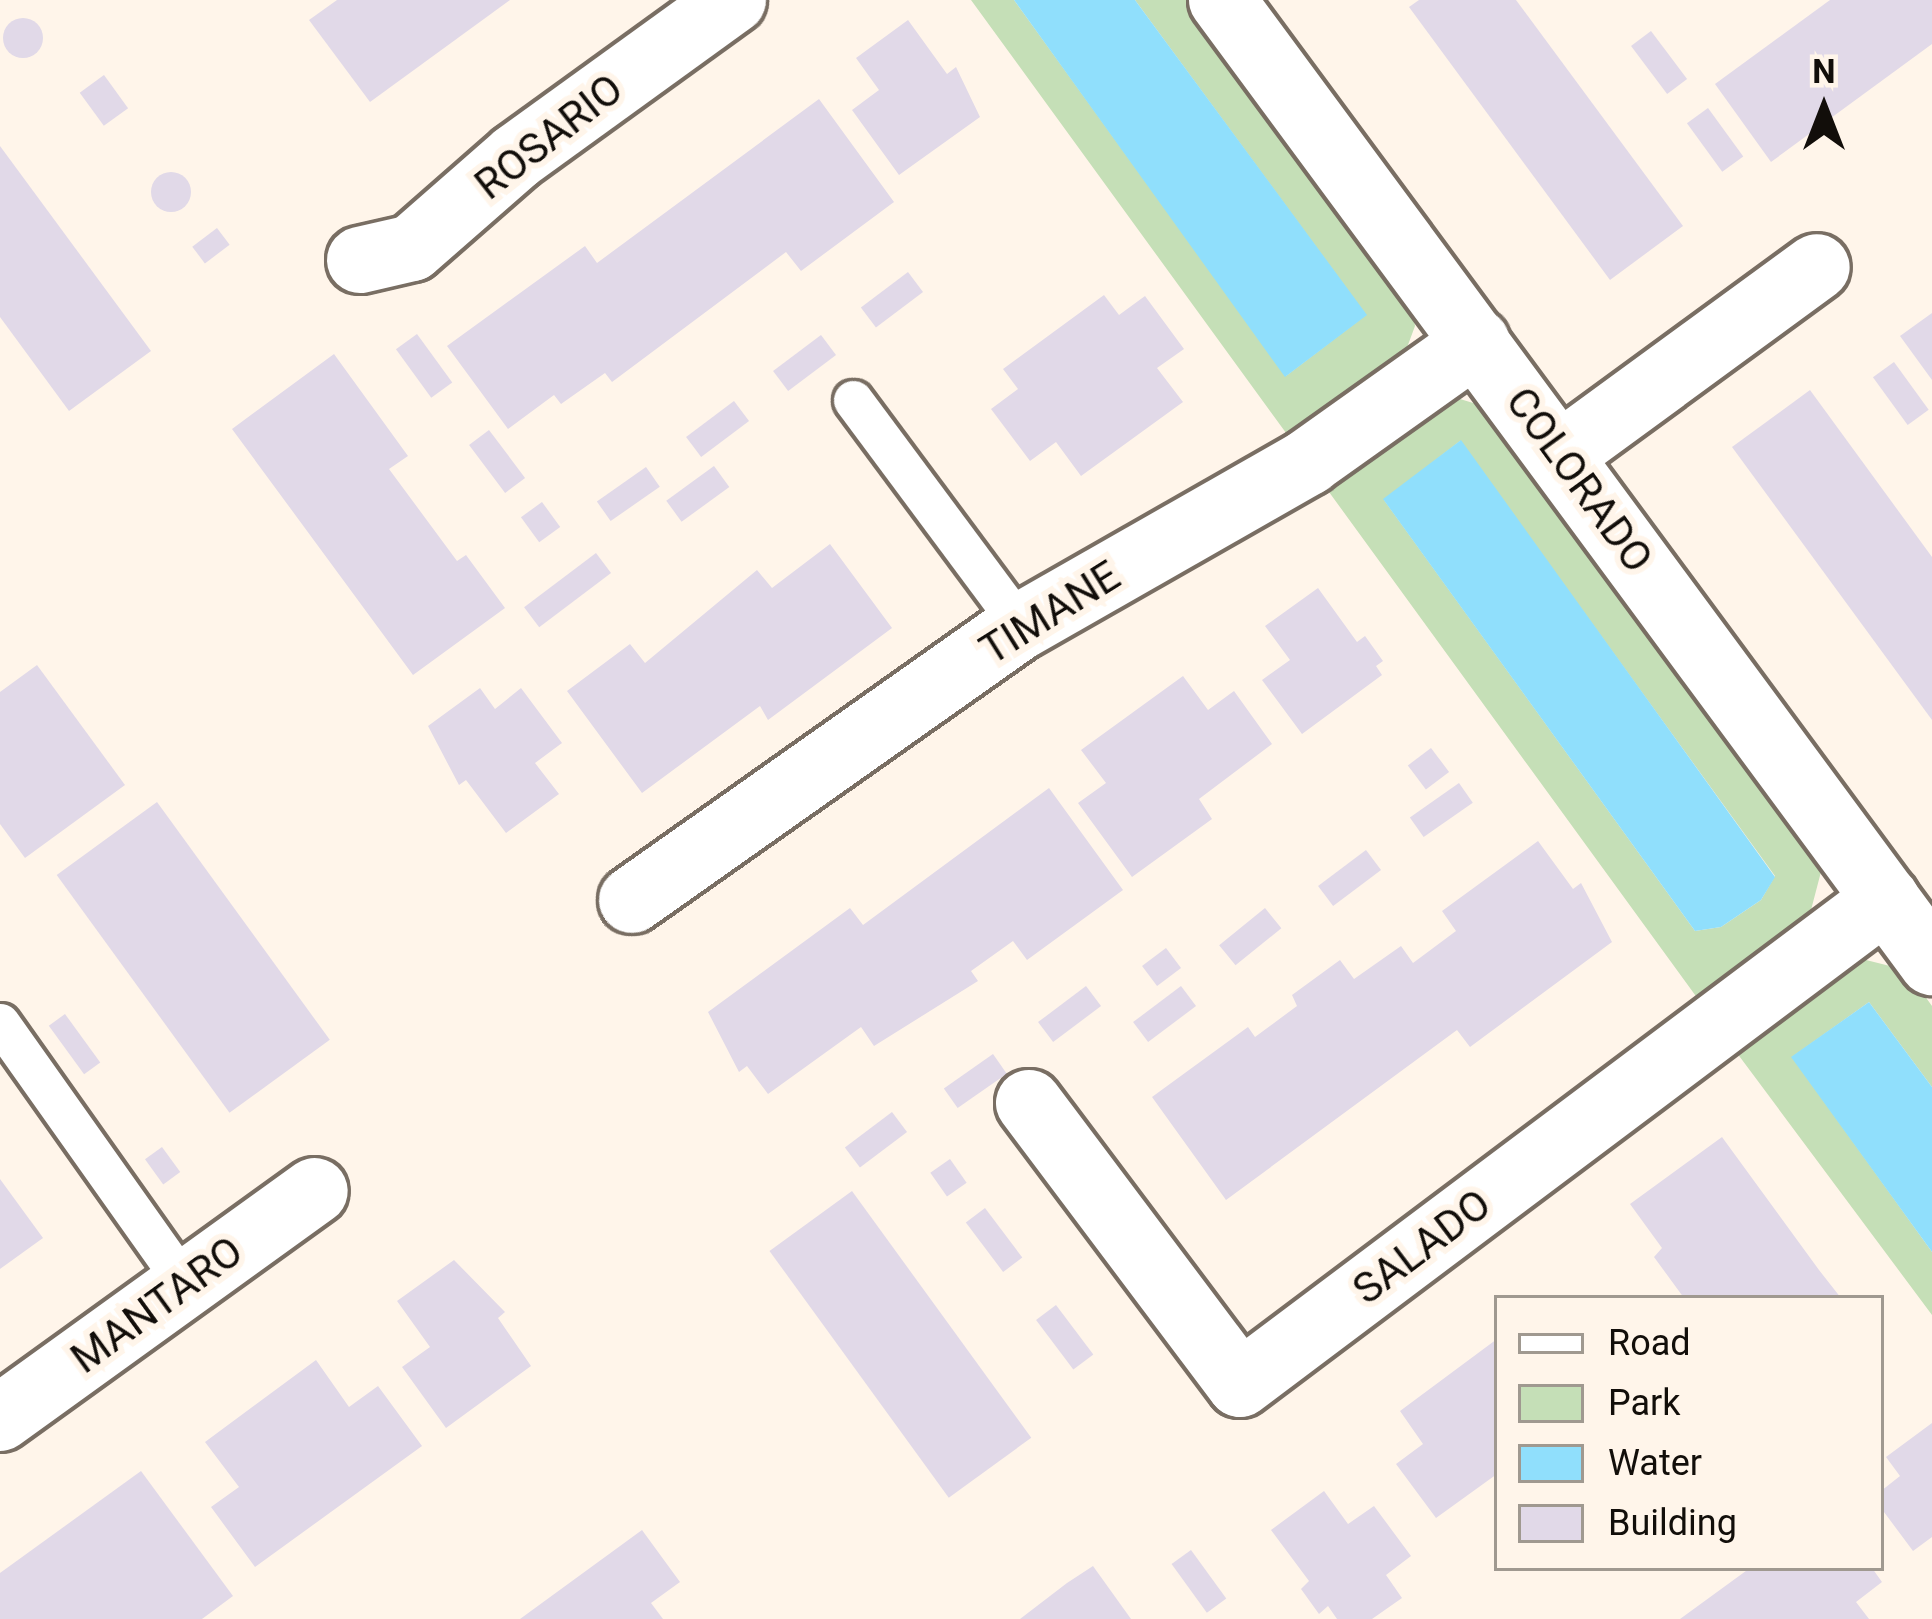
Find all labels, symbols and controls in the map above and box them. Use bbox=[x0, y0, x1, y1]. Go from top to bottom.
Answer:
north arrow bbox=[1764, 48, 1884, 168]
text: N bbox=[1812, 52, 1836, 91]
street label: ROSARIO bbox=[465, 64, 633, 210]
street label: COLORADO bbox=[1495, 378, 1663, 582]
street label: TIMANE bbox=[971, 551, 1129, 675]
street label: SALADO bbox=[1343, 1179, 1501, 1315]
street label: MANTARO bbox=[62, 1226, 252, 1384]
legend bbox=[1494, 1295, 1884, 1571]
text: Road bbox=[1608, 1322, 1691, 1364]
text: Park bbox=[1608, 1382, 1681, 1424]
text: Water bbox=[1608, 1442, 1702, 1484]
text: Building bbox=[1608, 1502, 1737, 1544]

